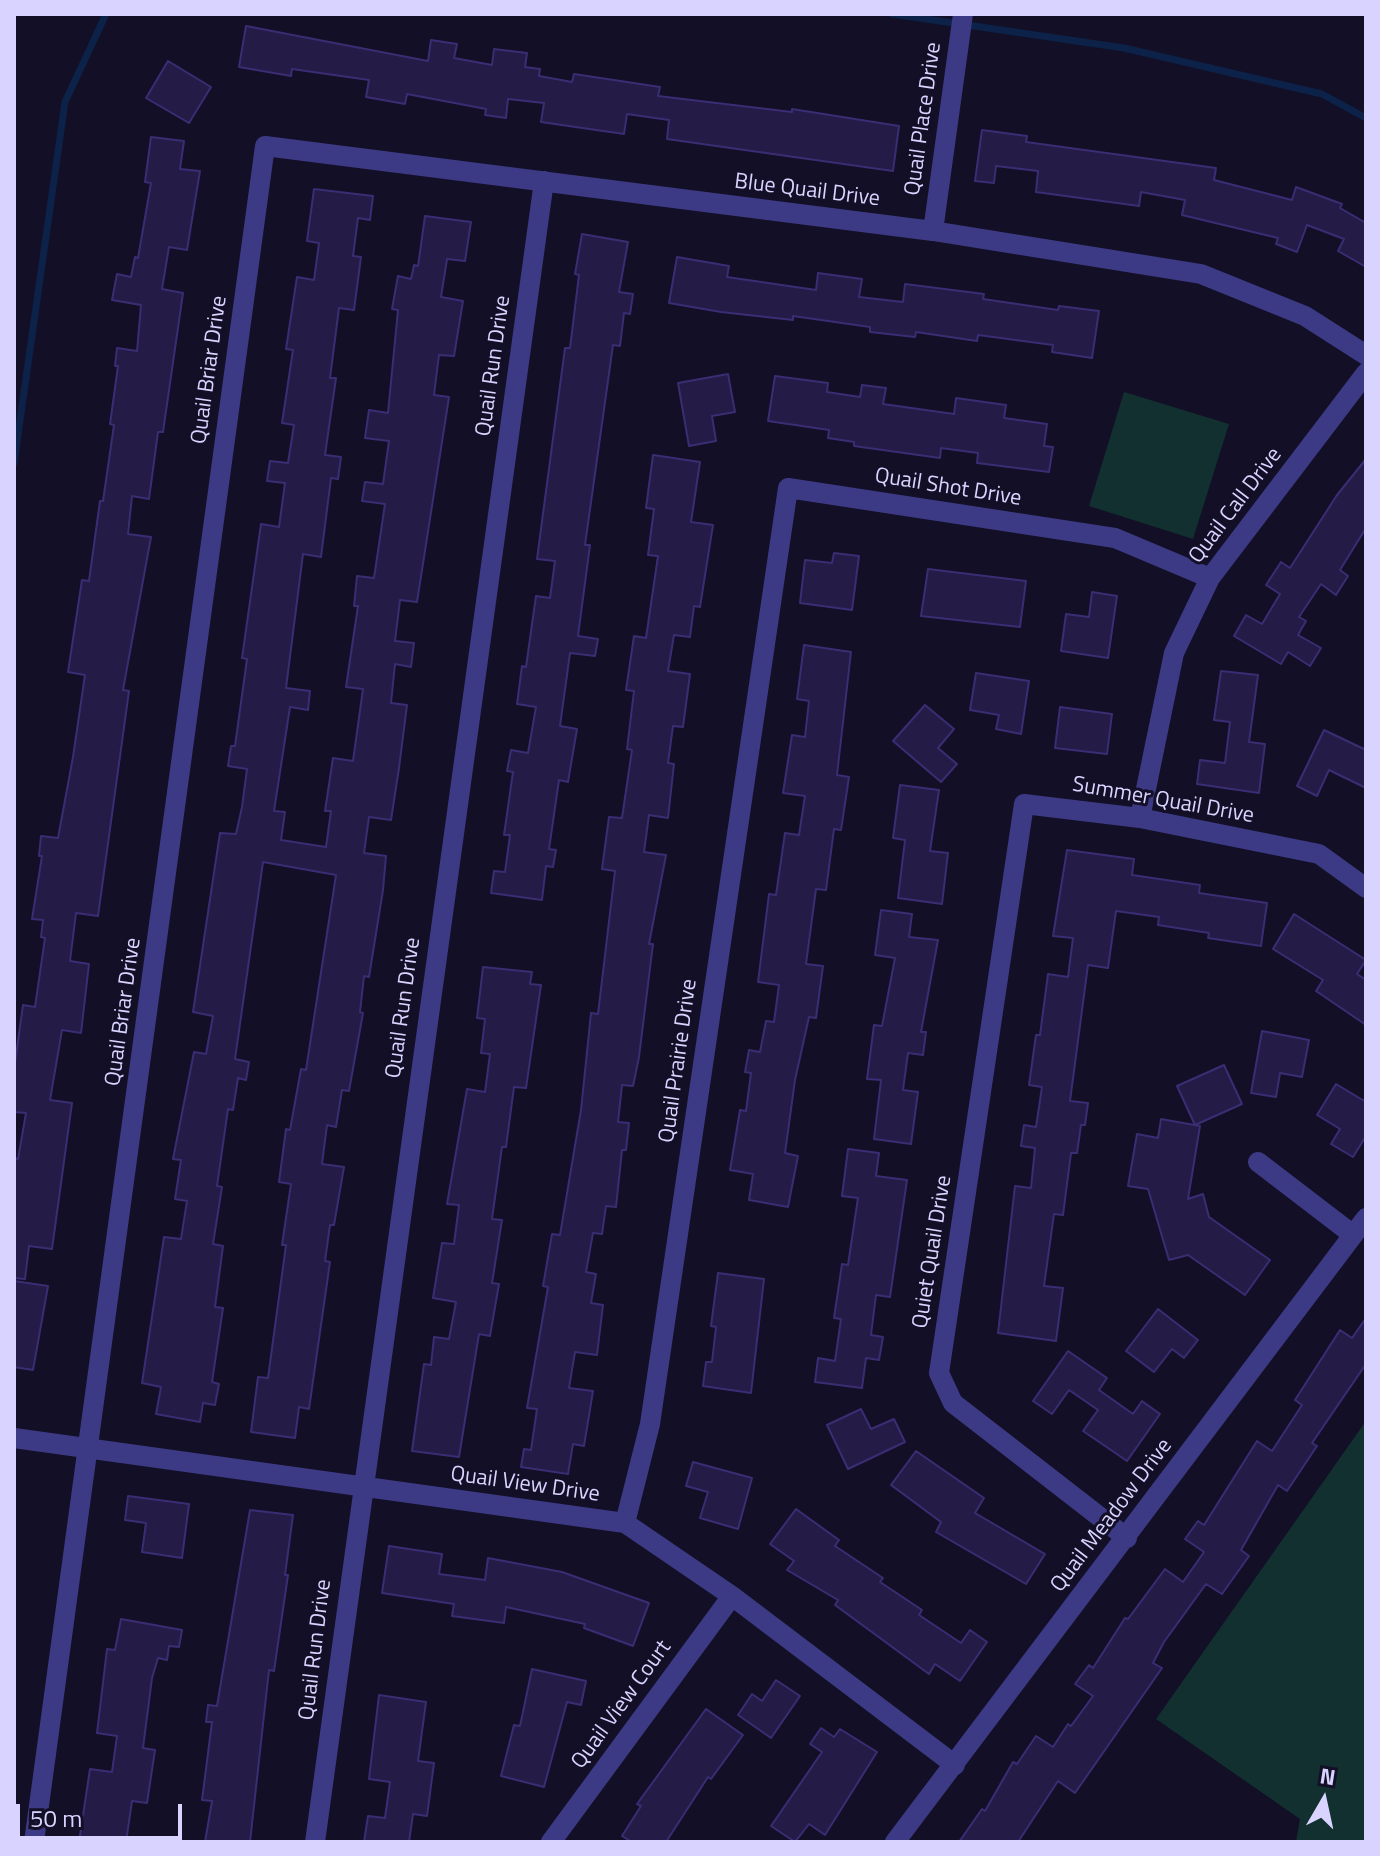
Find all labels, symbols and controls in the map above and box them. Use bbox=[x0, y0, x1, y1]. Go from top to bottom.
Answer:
street label: Quail Place Drive bbox=[900, 41, 948, 197]
street label: Blue Quail Drive bbox=[733, 169, 881, 213]
street label: Quail Briar Drive bbox=[187, 294, 233, 446]
street label: Quail Run Drive bbox=[471, 294, 517, 438]
street label: Quail Call Drive bbox=[1184, 443, 1288, 569]
street label: Quail Shot Drive bbox=[873, 463, 1023, 513]
street label: Summer Quail Drive bbox=[1070, 772, 1256, 830]
street label: Quail Briar Drive bbox=[101, 936, 147, 1088]
street label: Quail Run Drive bbox=[381, 936, 427, 1080]
street label: Quail Prairie Drive bbox=[654, 977, 704, 1145]
street label: Quiet Quail Drive bbox=[908, 1174, 958, 1330]
street label: Quail Meadow Drive bbox=[1046, 1434, 1178, 1598]
street label: Quail View Drive bbox=[449, 1461, 601, 1509]
street label: Quail Run Drive bbox=[294, 1578, 338, 1722]
street label: Quail View Court bbox=[566, 1636, 678, 1774]
text: N bbox=[1318, 1758, 1338, 1794]
north arrow bbox=[1284, 1760, 1364, 1840]
scale bar bbox=[20, 1788, 186, 1838]
text: 50 m bbox=[30, 1800, 82, 1836]

